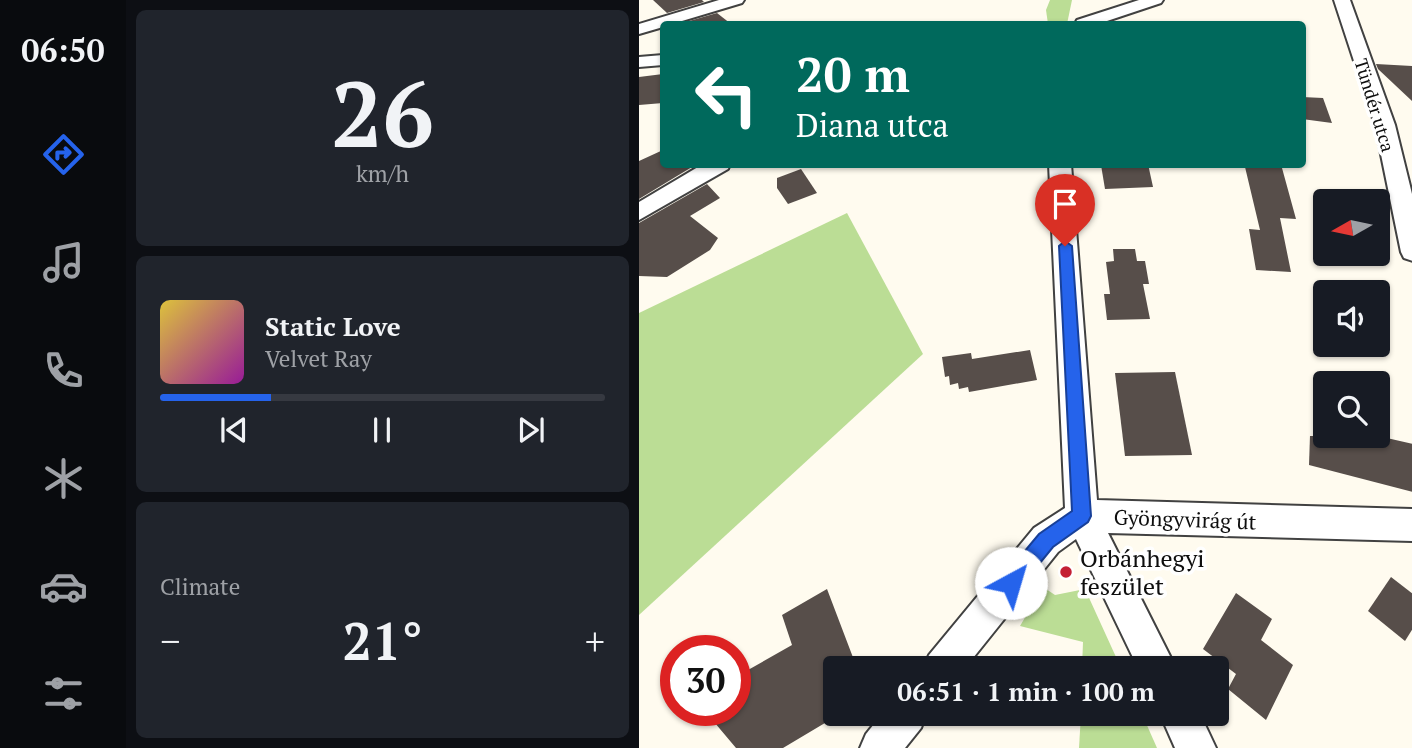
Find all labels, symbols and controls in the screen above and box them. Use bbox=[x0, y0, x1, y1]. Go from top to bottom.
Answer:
text: 06:50 bbox=[21, 29, 105, 71]
text: 20 m bbox=[796, 41, 910, 106]
icon: left bbox=[681, 49, 772, 140]
text: 26 bbox=[331, 52, 434, 173]
street label: Tündér utca bbox=[1349, 55, 1401, 155]
text: Diana utca bbox=[796, 104, 949, 146]
icon: directions bbox=[39, 130, 88, 179]
text: km/h bbox=[356, 158, 409, 189]
pin bbox=[1035, 174, 1095, 246]
icon: arrive bbox=[1046, 185, 1084, 223]
north arrow bbox=[1313, 189, 1390, 266]
map controls bbox=[1313, 189, 1390, 448]
icon: music bbox=[39, 238, 88, 287]
button: sound bbox=[1313, 280, 1390, 357]
text: Static Love bbox=[265, 309, 401, 343]
text: Velvet Ray bbox=[265, 343, 372, 374]
icon: phone bbox=[39, 346, 88, 395]
button: search bbox=[1313, 371, 1390, 448]
icon: previous bbox=[215, 411, 253, 449]
icon: pause bbox=[363, 411, 401, 449]
icon: next bbox=[512, 411, 550, 449]
icon: climate bbox=[39, 454, 88, 503]
street label: Gyöngyvirág út bbox=[1113, 503, 1257, 535]
place label: Orbánhegyi feszület bbox=[1080, 542, 1205, 602]
position arrow bbox=[974, 546, 1048, 620]
icon: car bbox=[39, 562, 88, 611]
marker: Orbánhegyi feszület bbox=[1058, 564, 1074, 580]
text: Climate bbox=[160, 571, 240, 602]
text: 21° bbox=[342, 606, 423, 675]
text: − bbox=[160, 616, 180, 666]
text: + bbox=[585, 616, 605, 666]
speed limit sign: 30 bbox=[660, 635, 751, 726]
icon: filters bbox=[39, 669, 88, 718]
text: 06:51 · 1 min · 100 m bbox=[897, 674, 1155, 708]

